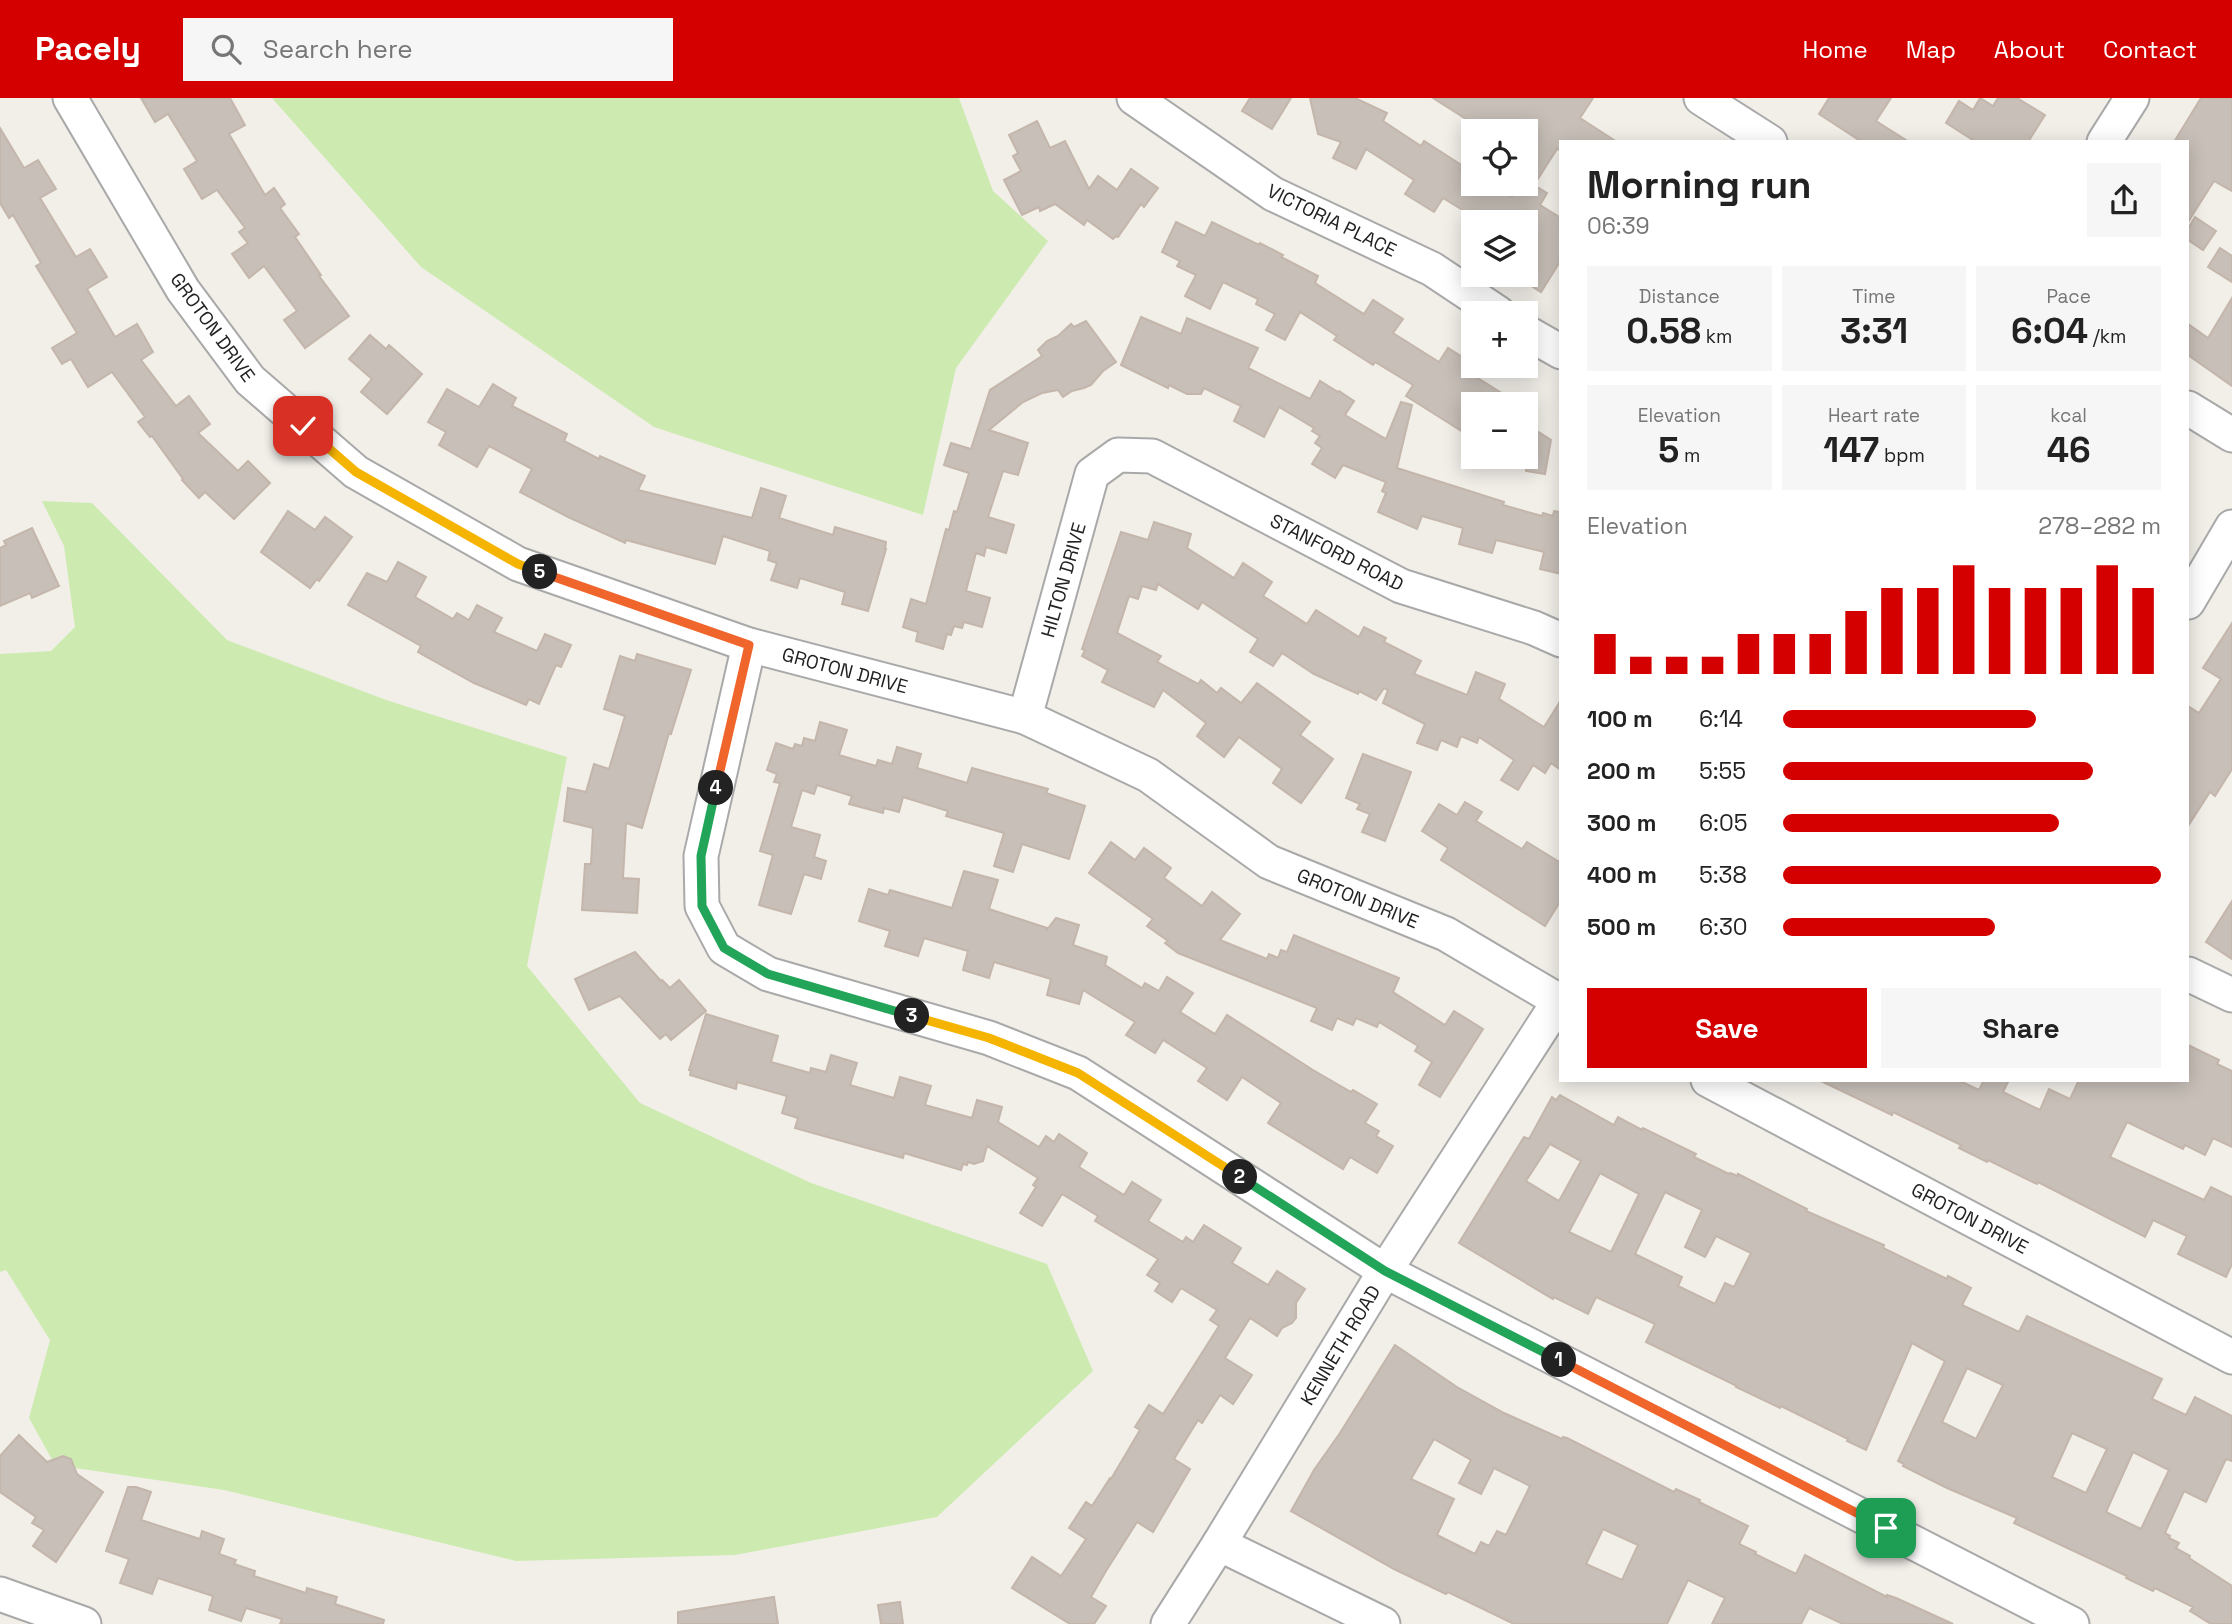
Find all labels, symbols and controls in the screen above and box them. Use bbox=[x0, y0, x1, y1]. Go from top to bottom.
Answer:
search box bbox=[183, 18, 673, 81]
text: Pacely bbox=[35, 28, 141, 70]
icon: search bbox=[207, 30, 245, 68]
text: Search here bbox=[263, 32, 413, 66]
text: Home bbox=[1802, 34, 1868, 65]
text: Map bbox=[1906, 34, 1956, 65]
text: About bbox=[1994, 34, 2065, 65]
text: Contact bbox=[2103, 34, 2197, 65]
map controls bbox=[1461, 119, 1538, 469]
button: locate bbox=[1461, 119, 1538, 196]
text: Morning run bbox=[1587, 161, 1812, 209]
button: share bbox=[2087, 163, 2161, 237]
street label: VICTORIA PLACE bbox=[1263, 178, 1401, 263]
button: layers bbox=[1461, 210, 1538, 287]
text: 06:39 bbox=[1587, 211, 1650, 241]
street label: GROTON DRIVE bbox=[165, 268, 261, 387]
text: Distance bbox=[1639, 284, 1720, 309]
text: Time bbox=[1852, 284, 1896, 309]
text: Pace bbox=[2046, 284, 2091, 309]
button: + bbox=[1461, 301, 1538, 378]
text: 0.58 bbox=[1626, 309, 1701, 353]
text: 3:31 bbox=[1840, 309, 1908, 353]
text: 6:04 bbox=[2011, 309, 2088, 353]
text: km bbox=[1701, 324, 1732, 349]
text: /km bbox=[2088, 324, 2126, 349]
button: − bbox=[1461, 392, 1538, 469]
pin bbox=[273, 396, 333, 456]
text: Elevation bbox=[1638, 403, 1721, 428]
text: Heart rate bbox=[1828, 403, 1920, 428]
text: kcal bbox=[2050, 403, 2087, 428]
icon: check bbox=[284, 407, 322, 445]
text: 5 bbox=[1658, 428, 1679, 472]
text: 147 bbox=[1823, 428, 1879, 472]
text: 46 bbox=[2047, 428, 2091, 472]
text: m bbox=[1679, 443, 1700, 468]
text: bpm bbox=[1879, 443, 1925, 468]
street label: STANFORD ROAD bbox=[1266, 508, 1408, 597]
text: Elevation bbox=[1587, 511, 1688, 541]
text: 278–282 m bbox=[2038, 511, 2161, 541]
street label: HILTON DRIVE bbox=[1035, 520, 1092, 640]
pin: 5 bbox=[522, 554, 558, 589]
text: 5 bbox=[534, 559, 545, 584]
street label: GROTON DRIVE bbox=[779, 642, 910, 699]
text: 100 m bbox=[1587, 704, 1653, 734]
text: 6:14 bbox=[1699, 704, 1743, 734]
text: 200 m bbox=[1587, 756, 1656, 786]
text: 5:55 bbox=[1699, 756, 1746, 786]
pin: 4 bbox=[698, 770, 734, 806]
text: 4 bbox=[709, 775, 722, 800]
text: 300 m bbox=[1587, 808, 1656, 838]
text: 6:05 bbox=[1699, 808, 1747, 838]
text: 400 m bbox=[1587, 860, 1657, 890]
text: 5:38 bbox=[1699, 860, 1747, 890]
street label: GROTON DRIVE bbox=[1293, 863, 1422, 934]
text: 500 m bbox=[1587, 912, 1656, 942]
text: 6:30 bbox=[1699, 912, 1748, 942]
button: Save bbox=[1587, 988, 1867, 1068]
button: Share bbox=[1881, 988, 2161, 1068]
pin: 3 bbox=[894, 998, 930, 1034]
text: 3 bbox=[906, 1003, 917, 1028]
pin: 2 bbox=[1222, 1160, 1258, 1194]
text: 2 bbox=[1234, 1164, 1245, 1189]
street label: GROTON DRIVE bbox=[1907, 1177, 2033, 1260]
street label: KENNETH ROAD bbox=[1295, 1281, 1386, 1410]
pin: 1 bbox=[1542, 1342, 1576, 1378]
text: 1 bbox=[1554, 1347, 1563, 1372]
pin bbox=[1856, 1498, 1916, 1558]
icon: arrive bbox=[1867, 1509, 1905, 1547]

